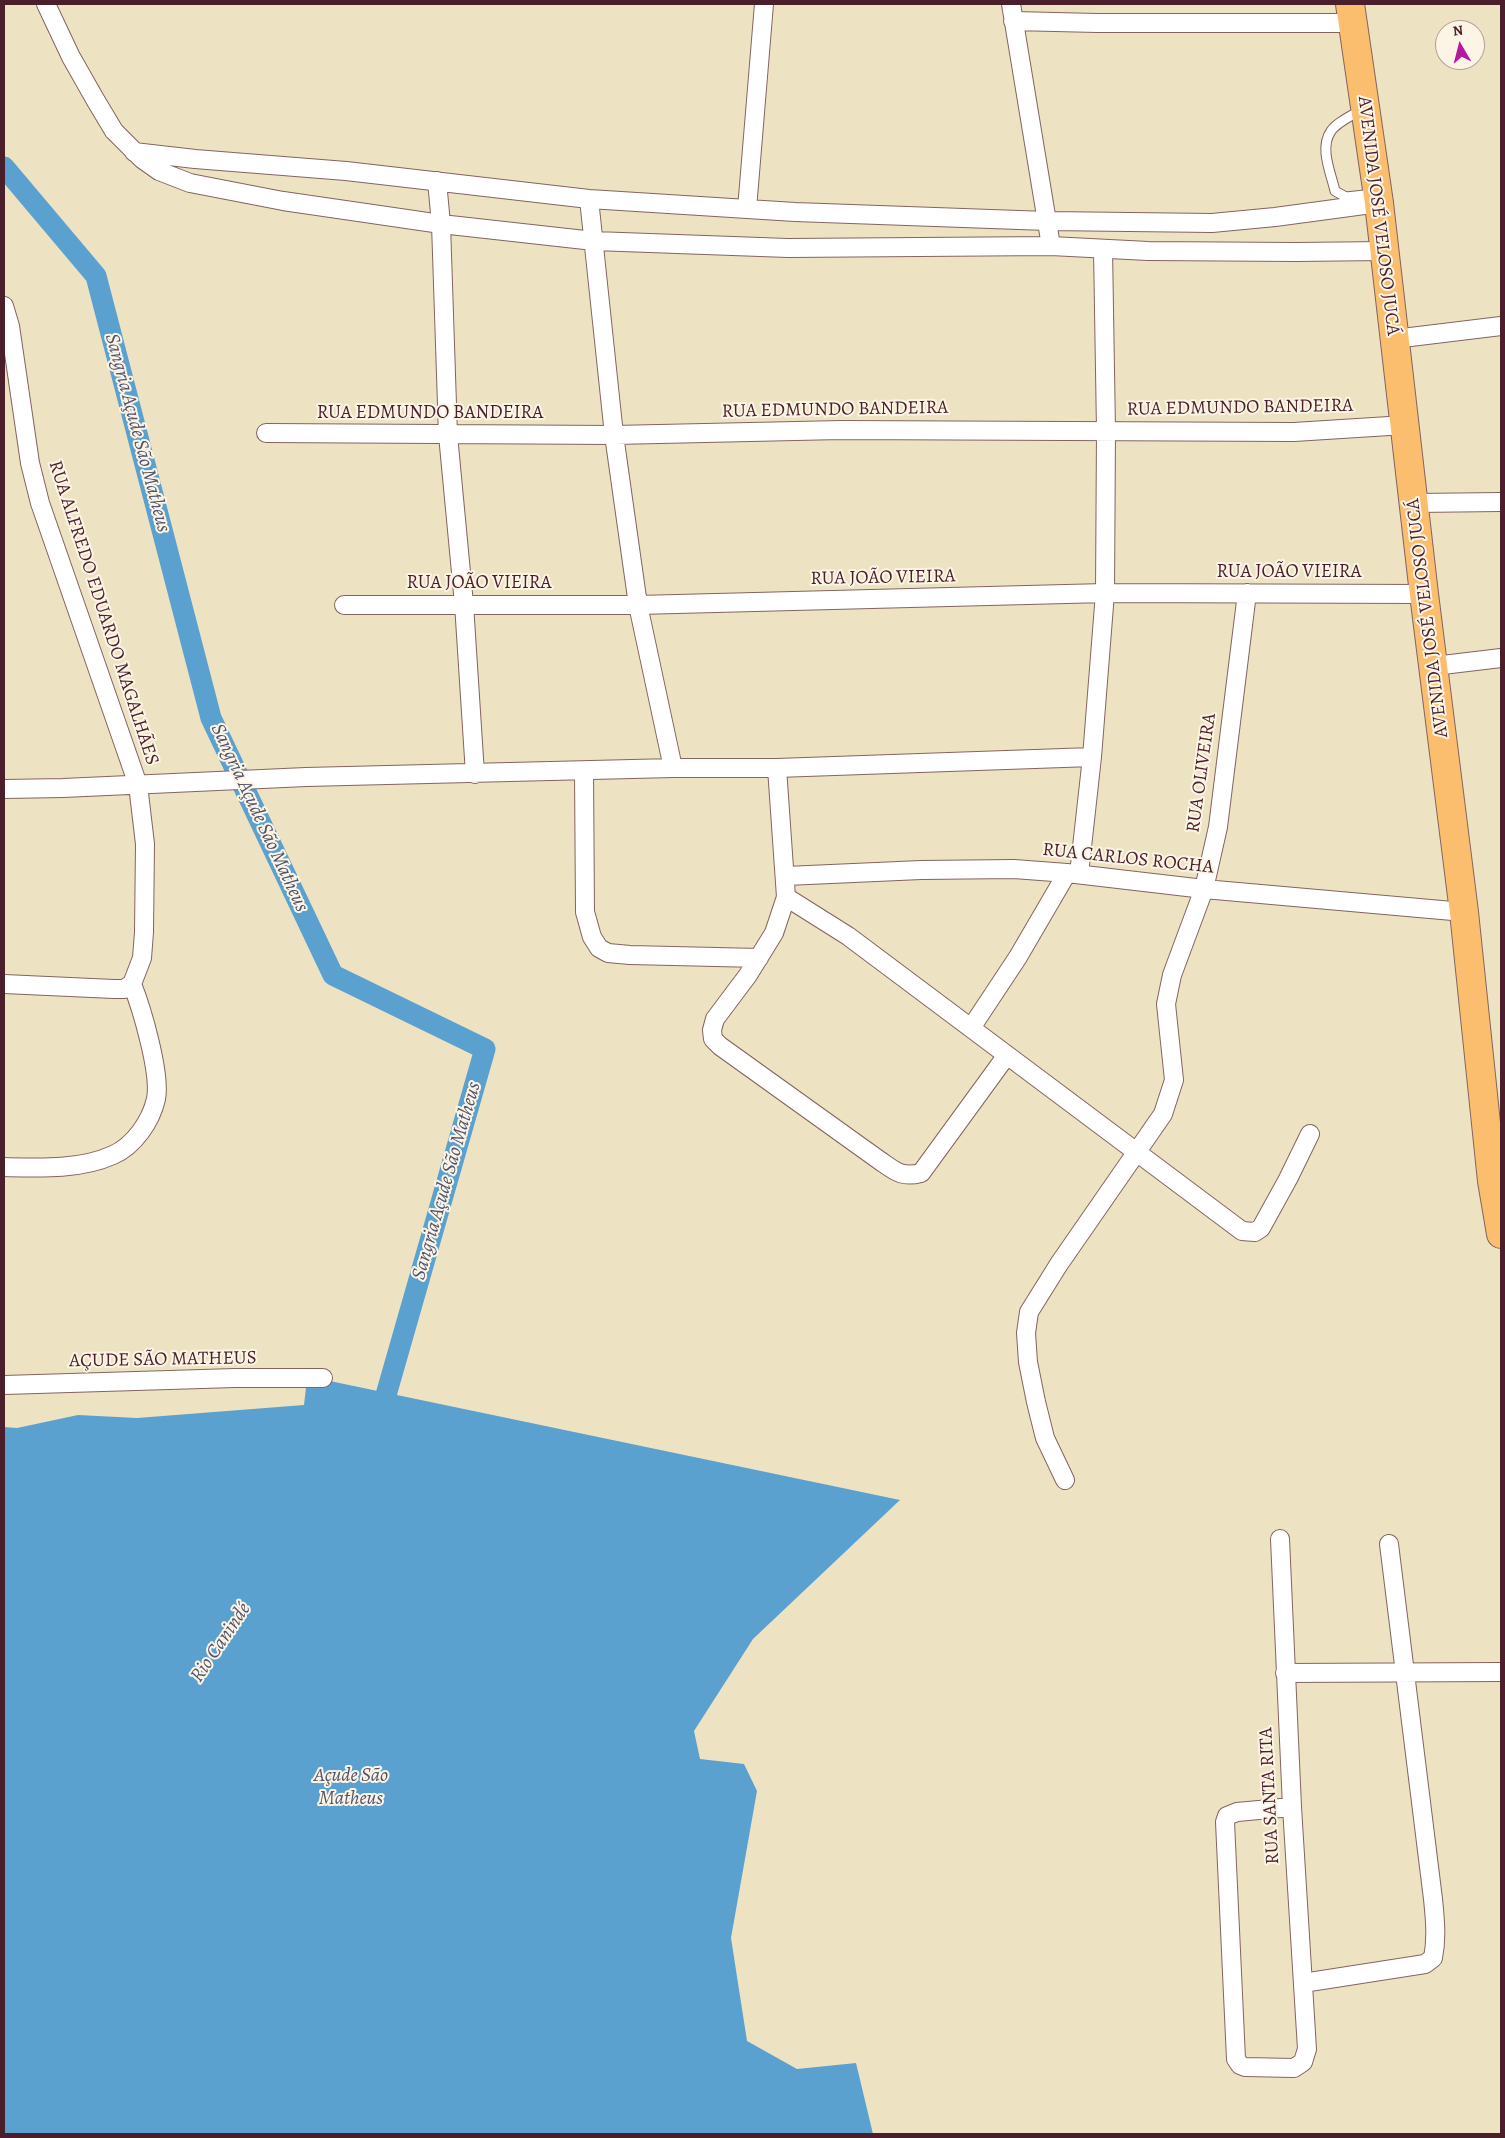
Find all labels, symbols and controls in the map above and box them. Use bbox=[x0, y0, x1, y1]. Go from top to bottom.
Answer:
north arrow bbox=[1435, 20, 1485, 70]
text: N bbox=[1452, 21, 1464, 41]
street label: AVENIDA JOSÉ VELOSO JUCÁ bbox=[1352, 95, 1404, 337]
water label: Sangria Açude São Matheus bbox=[99, 331, 175, 535]
street label: RUA EDMUNDO BANDEIRA bbox=[1127, 395, 1353, 421]
street label: RUA EDMUNDO BANDEIRA bbox=[722, 397, 948, 423]
street label: RUA EDMUNDO BANDEIRA bbox=[317, 402, 543, 424]
street label: RUA ALFREDO EDUARDO MAGALHÃES bbox=[43, 458, 163, 768]
street label: AVENIDA JOSÉ VELOSO JUCÁ bbox=[1402, 497, 1454, 739]
street label: RUA JOÃO VIEIRA bbox=[1216, 561, 1362, 583]
street label: RUA JOÃO VIEIRA bbox=[810, 565, 956, 591]
street label: RUA JOÃO VIEIRA bbox=[406, 572, 552, 594]
street label: RUA OLIVEIRA bbox=[1182, 712, 1222, 834]
water label: Sangria Açude São Matheus bbox=[205, 720, 313, 916]
street label: RUA CARLOS ROCHA bbox=[1041, 839, 1215, 879]
water label: Sangria Açude São Matheus bbox=[407, 1079, 487, 1283]
street label: AÇUDE SÃO MATHEUS bbox=[69, 1347, 257, 1373]
water label: Rio Canindé bbox=[186, 1599, 256, 1687]
street label: RUA SANTA RITA bbox=[1255, 1727, 1285, 1865]
water label: Açude São Matheus bbox=[314, 1764, 388, 1811]

